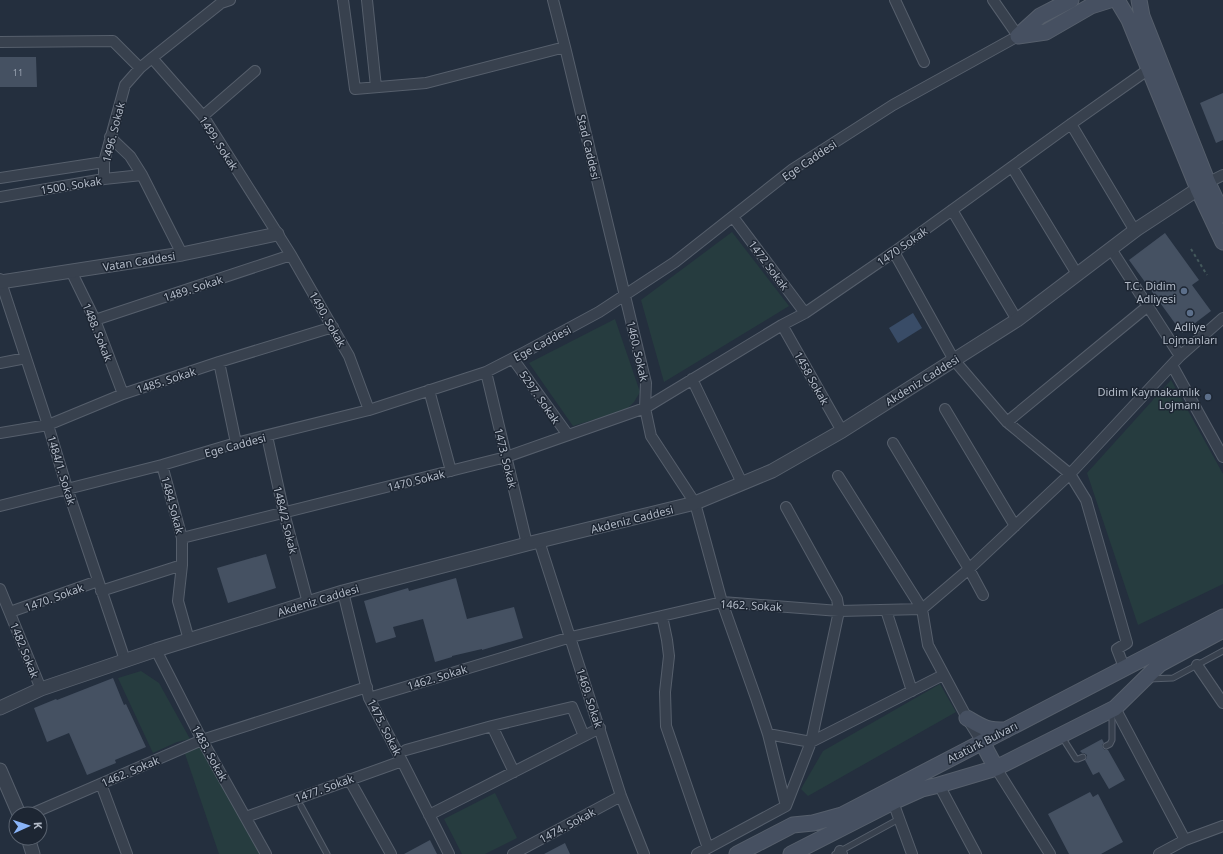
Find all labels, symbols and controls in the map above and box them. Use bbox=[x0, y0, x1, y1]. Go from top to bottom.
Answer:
house number: 11 bbox=[13, 66, 23, 79]
street label: 1496. Sokak bbox=[98, 100, 128, 164]
street label: 1499. Sokak bbox=[196, 113, 242, 173]
street label: Stad Caddesi bbox=[574, 113, 604, 181]
street label: Ege Caddesi bbox=[779, 136, 839, 184]
street label: 1500. Sokak bbox=[39, 173, 103, 197]
street label: 1470 Sokak bbox=[874, 223, 930, 269]
street label: 1472 Sokak bbox=[745, 237, 793, 293]
street label: Vatan Caddesi bbox=[102, 248, 176, 274]
street label: 1489. Sokak bbox=[161, 271, 225, 305]
place label: T.C. Didim Adliyesi bbox=[1125, 278, 1176, 306]
marker: T.C. Didim Adliyesi bbox=[1179, 286, 1189, 296]
street label: 1490. Sokak bbox=[306, 289, 350, 350]
street label: 1488. Sokak bbox=[80, 301, 117, 363]
marker: Adliye Lojmanları bbox=[1185, 308, 1195, 318]
street label: 1460. Sokak bbox=[624, 319, 652, 383]
place label: Adliye Lojmanları bbox=[1163, 319, 1217, 347]
street label: Ege Caddesi bbox=[511, 322, 573, 364]
street label: 1458 Sokak bbox=[791, 349, 833, 407]
street label: Akdeniz Caddesi bbox=[882, 351, 962, 409]
street label: 1485. Sokak bbox=[134, 363, 198, 397]
street label: 5297. Sokak bbox=[516, 367, 564, 427]
place label: Didim Kaymakamlık Lojmanı bbox=[1097, 384, 1200, 412]
marker: Didim Kaymakamlık Lojmanı bbox=[1203, 392, 1213, 402]
street label: 1473. Sokak bbox=[491, 426, 521, 490]
street label: Ege Caddesi bbox=[203, 430, 267, 460]
street label: 1484/1. Sokak bbox=[44, 433, 80, 507]
street label: 1470 Sokak bbox=[386, 466, 446, 494]
street label: 1484 Sokak bbox=[158, 475, 188, 535]
street label: 1484/2 Sokak bbox=[270, 485, 302, 555]
street label: Akdeniz Caddesi bbox=[589, 501, 675, 537]
street label: 1470. Sokak bbox=[22, 579, 86, 615]
street label: Akdeniz Caddesi bbox=[275, 580, 361, 620]
street label: 1462. Sokak bbox=[720, 596, 782, 614]
street label: 1482 Sokak bbox=[7, 620, 43, 680]
street label: 1462. Sokak bbox=[405, 661, 469, 693]
street label: 1469. Sokak bbox=[573, 666, 607, 730]
street label: 1475. Sokak bbox=[364, 696, 406, 758]
street label: Atatürk Bulvarı bbox=[944, 718, 1020, 766]
street label: 1483. Sokak bbox=[189, 722, 232, 784]
street label: 1462. Sokak bbox=[99, 752, 161, 790]
street label: 1477. Sokak bbox=[292, 770, 356, 806]
street label: 1474. Sokak bbox=[536, 804, 598, 846]
north arrow bbox=[8, 806, 48, 846]
text: K bbox=[31, 821, 46, 830]

